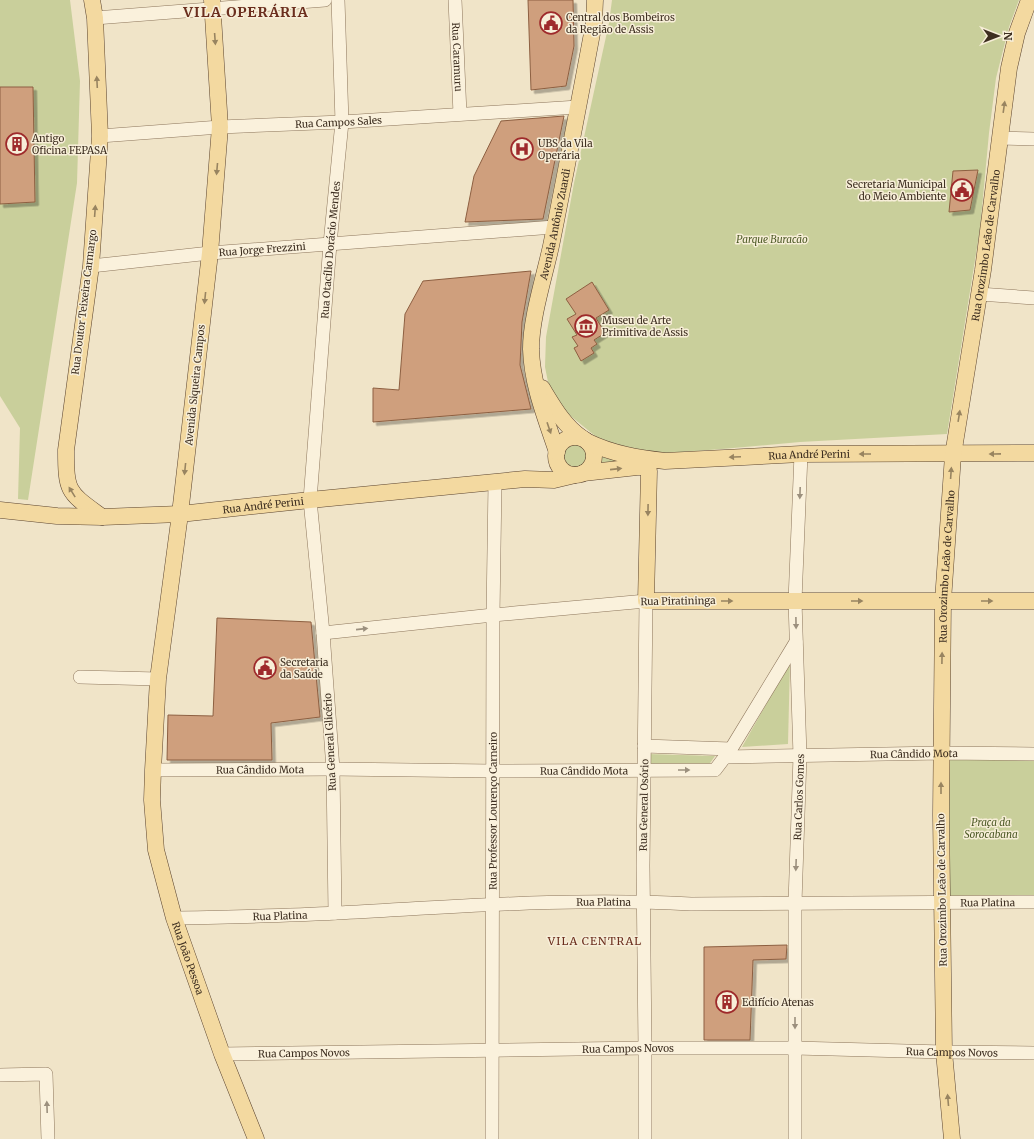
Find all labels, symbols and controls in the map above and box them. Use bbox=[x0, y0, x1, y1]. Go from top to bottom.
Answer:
district label: VILA OPERÁRIA bbox=[182, 3, 309, 21]
public building icon: Central dos Bombeiros da Região de Assis bbox=[538, 10, 564, 36]
place label: Central dos Bombeiros da Região de Assis bbox=[566, 11, 675, 36]
north arrow bbox=[978, 16, 1018, 56]
street label: Rua Caramuru bbox=[449, 22, 466, 92]
text: N bbox=[1001, 32, 1015, 41]
one-way arrow bbox=[211, 33, 218, 45]
one-way arrow bbox=[94, 76, 101, 88]
one-way arrow bbox=[1001, 101, 1007, 113]
street label: Rua Campos Sales bbox=[295, 113, 382, 130]
building icon: Antigo Oficina FEPASA bbox=[4, 131, 30, 157]
place label: Antigo Oficina FEPASA bbox=[31, 132, 108, 157]
hospital icon: UBS da Vila Operária bbox=[509, 136, 535, 162]
place label: UBS da Vila Operária bbox=[538, 137, 593, 162]
one-way arrow bbox=[213, 163, 220, 175]
street label: Avenida Antônio Zuardi bbox=[536, 167, 573, 282]
street label: Rua Orozimbo Leão de Carvalho bbox=[968, 168, 1002, 322]
public building icon: Secretaria Municipal do Meio Ambiente bbox=[949, 177, 975, 203]
place label: Secretaria Municipal do Meio Ambiente bbox=[847, 178, 946, 203]
street label: Rua Otacílio Dorácio Mendes bbox=[318, 180, 343, 319]
one-way arrow bbox=[91, 205, 98, 217]
street label: Rua Doutor Teixeira Carmargo bbox=[69, 229, 99, 375]
park label: Parque Buracão bbox=[736, 233, 808, 246]
street label: Rua Jorge Frezzini bbox=[218, 239, 306, 259]
one-way arrow bbox=[201, 292, 208, 304]
museum icon: Museu de Arte Primitiva de Assis bbox=[573, 313, 599, 339]
place label: Museu de Arte Primitiva de Assis bbox=[602, 314, 688, 339]
street label: Avenida Siqueira Campos bbox=[182, 324, 208, 447]
one-way arrow bbox=[956, 410, 962, 422]
one-way arrow bbox=[546, 422, 552, 434]
street label: Rua André Perini bbox=[768, 447, 850, 462]
one-way arrow bbox=[858, 451, 871, 457]
one-way arrow bbox=[988, 451, 1001, 457]
one-way arrow bbox=[729, 454, 741, 461]
one-way arrow bbox=[182, 463, 189, 475]
one-way arrow bbox=[610, 465, 623, 472]
one-way arrow bbox=[948, 467, 955, 479]
one-way arrow bbox=[68, 487, 76, 497]
one-way arrow bbox=[796, 487, 803, 499]
street label: Rua Orozimbo Leão de Carvalho bbox=[936, 489, 957, 643]
street label: Rua André Perini bbox=[222, 494, 304, 516]
one-way arrow bbox=[645, 504, 651, 517]
street label: Rua Piratininga bbox=[640, 594, 716, 608]
one-way arrow bbox=[721, 598, 734, 604]
one-way arrow bbox=[851, 598, 864, 604]
one-way arrow bbox=[981, 598, 994, 604]
one-way arrow bbox=[793, 617, 799, 630]
one-way arrow bbox=[356, 625, 368, 632]
one-way arrow bbox=[939, 651, 945, 664]
public building icon: Secretaria da Saúde bbox=[252, 655, 278, 681]
place label: Secretaria da Saúde bbox=[280, 656, 329, 681]
street label: Rua General Glicério bbox=[321, 693, 339, 791]
street label: Rua Professor Lourenço Carneiro bbox=[486, 732, 499, 890]
street label: Rua Cândido Mota bbox=[870, 746, 959, 761]
street label: Rua Carlos Gomes bbox=[791, 753, 807, 841]
street label: Rua General Osório bbox=[637, 759, 651, 851]
street label: Rua Cândido Mota bbox=[216, 763, 305, 776]
street label: Rua Cândido Mota bbox=[540, 764, 629, 777]
one-way arrow bbox=[678, 767, 691, 773]
one-way arrow bbox=[938, 781, 944, 794]
street label: Rua Orozimbo Leão de Carvalho bbox=[934, 813, 950, 967]
park label: Praça da Sorocabana bbox=[964, 816, 1018, 841]
one-way arrow bbox=[793, 859, 799, 872]
street label: Rua Platina bbox=[576, 895, 632, 908]
street label: Rua Platina bbox=[960, 896, 1016, 909]
street label: Rua Platina bbox=[252, 908, 308, 923]
street label: Rua João Pessoa bbox=[169, 920, 207, 997]
district label: VILA CENTRAL bbox=[547, 934, 642, 948]
building icon: Edifício Atenas bbox=[714, 989, 740, 1015]
place label: Edifício Atenas bbox=[742, 996, 814, 1009]
one-way arrow bbox=[792, 1017, 798, 1030]
street label: Rua Campos Novos bbox=[582, 1042, 674, 1055]
street label: Rua Campos Novos bbox=[906, 1044, 998, 1059]
street label: Rua Campos Novos bbox=[258, 1046, 350, 1060]
one-way arrow bbox=[945, 1094, 952, 1106]
one-way arrow bbox=[44, 1100, 50, 1113]

